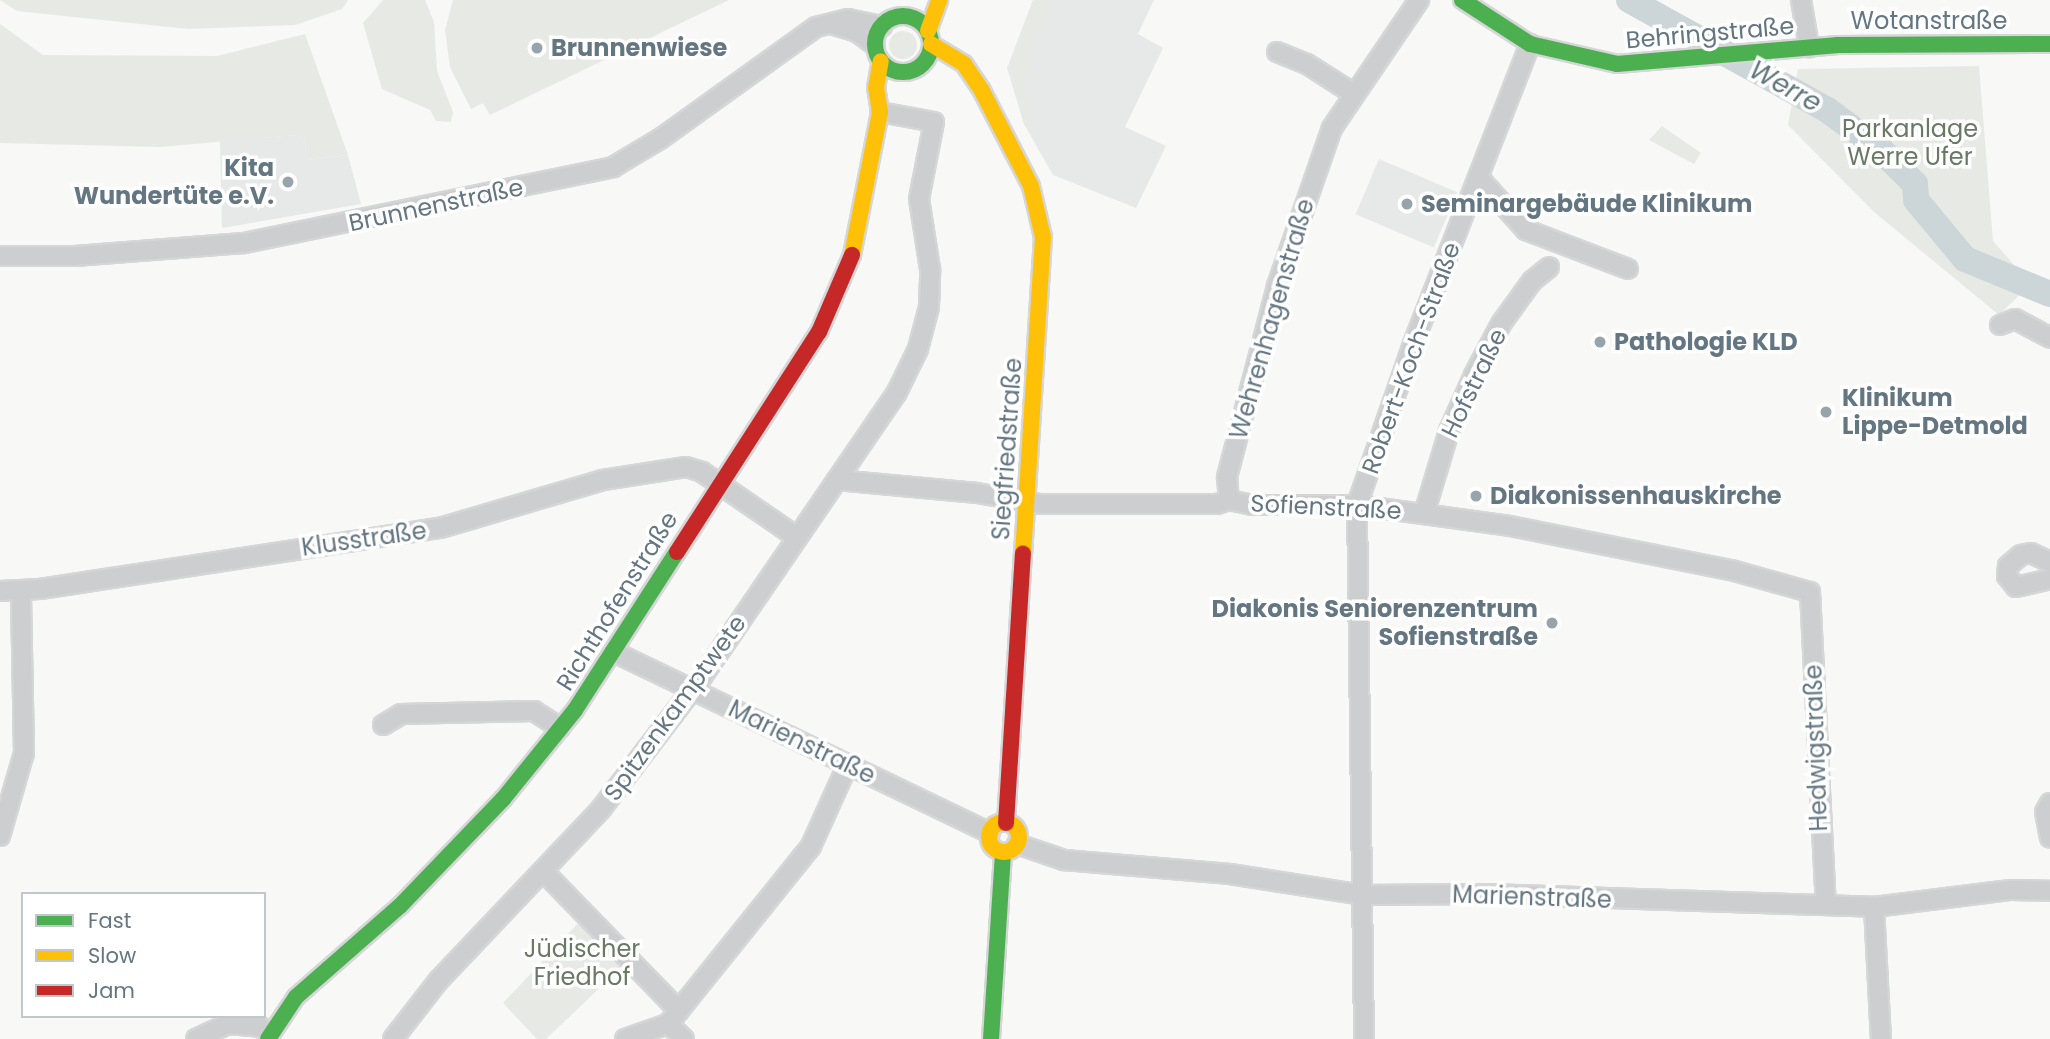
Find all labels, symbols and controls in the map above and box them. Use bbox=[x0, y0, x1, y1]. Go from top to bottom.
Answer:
street label: Wotanstraße bbox=[1851, 7, 2007, 35]
street label: Behringstraße bbox=[1625, 11, 1795, 55]
place label: Brunnenwiese bbox=[551, 34, 727, 62]
marker: Brunnenwiese bbox=[529, 40, 545, 56]
water label: Werre bbox=[1744, 55, 1826, 119]
park label: Parkanlage Werre Ufer bbox=[1842, 115, 1978, 171]
place label: Kita Wundertüte e.V. bbox=[74, 154, 274, 210]
street label: Brunnenstraße bbox=[346, 172, 526, 238]
marker: Kita Wundertüte e.V. bbox=[280, 174, 296, 190]
place label: Seminargebäude Klinikum bbox=[1421, 190, 1752, 218]
street label: Wehrenhagenstraße bbox=[1224, 196, 1320, 442]
marker: Seminargebäude Klinikum bbox=[1399, 196, 1415, 212]
street label: Robert-Koch-Straße bbox=[1356, 238, 1466, 478]
street label: Hofstraße bbox=[1435, 324, 1513, 442]
place label: Pathologie KLD bbox=[1614, 328, 1798, 356]
marker: Pathologie KLD bbox=[1592, 334, 1608, 350]
street label: Siegfriedstraße bbox=[986, 357, 1028, 541]
place label: Klinikum Lippe-Detmold bbox=[1842, 384, 2028, 440]
marker: Klinikum Lippe-Detmold bbox=[1816, 402, 1836, 422]
place label: Diakonissenhauskirche bbox=[1490, 482, 1782, 510]
marker: Diakonissenhauskirche bbox=[1468, 488, 1484, 504]
street label: Sofienstraße bbox=[1250, 489, 1402, 525]
street label: Richthofenstraße bbox=[550, 506, 684, 696]
street label: Klusstraße bbox=[300, 516, 428, 562]
place label: Diakonis Seniorenzentrum Sofienstraße bbox=[1212, 595, 1538, 651]
street label: Spitzenkamptwete bbox=[598, 610, 752, 806]
marker: Diakonis Seniorenzentrum Sofienstraße bbox=[1544, 615, 1560, 631]
street label: Hedwigstraße bbox=[1799, 664, 1833, 832]
street label: Marienstraße bbox=[724, 694, 880, 790]
street label: Marienstraße bbox=[1452, 880, 1612, 914]
legend bbox=[21, 892, 266, 1018]
text: Fast bbox=[88, 906, 131, 935]
park label: Jüdischer Friedhof bbox=[524, 935, 640, 991]
text: Slow bbox=[88, 941, 136, 970]
text: Jam bbox=[88, 976, 135, 1005]

